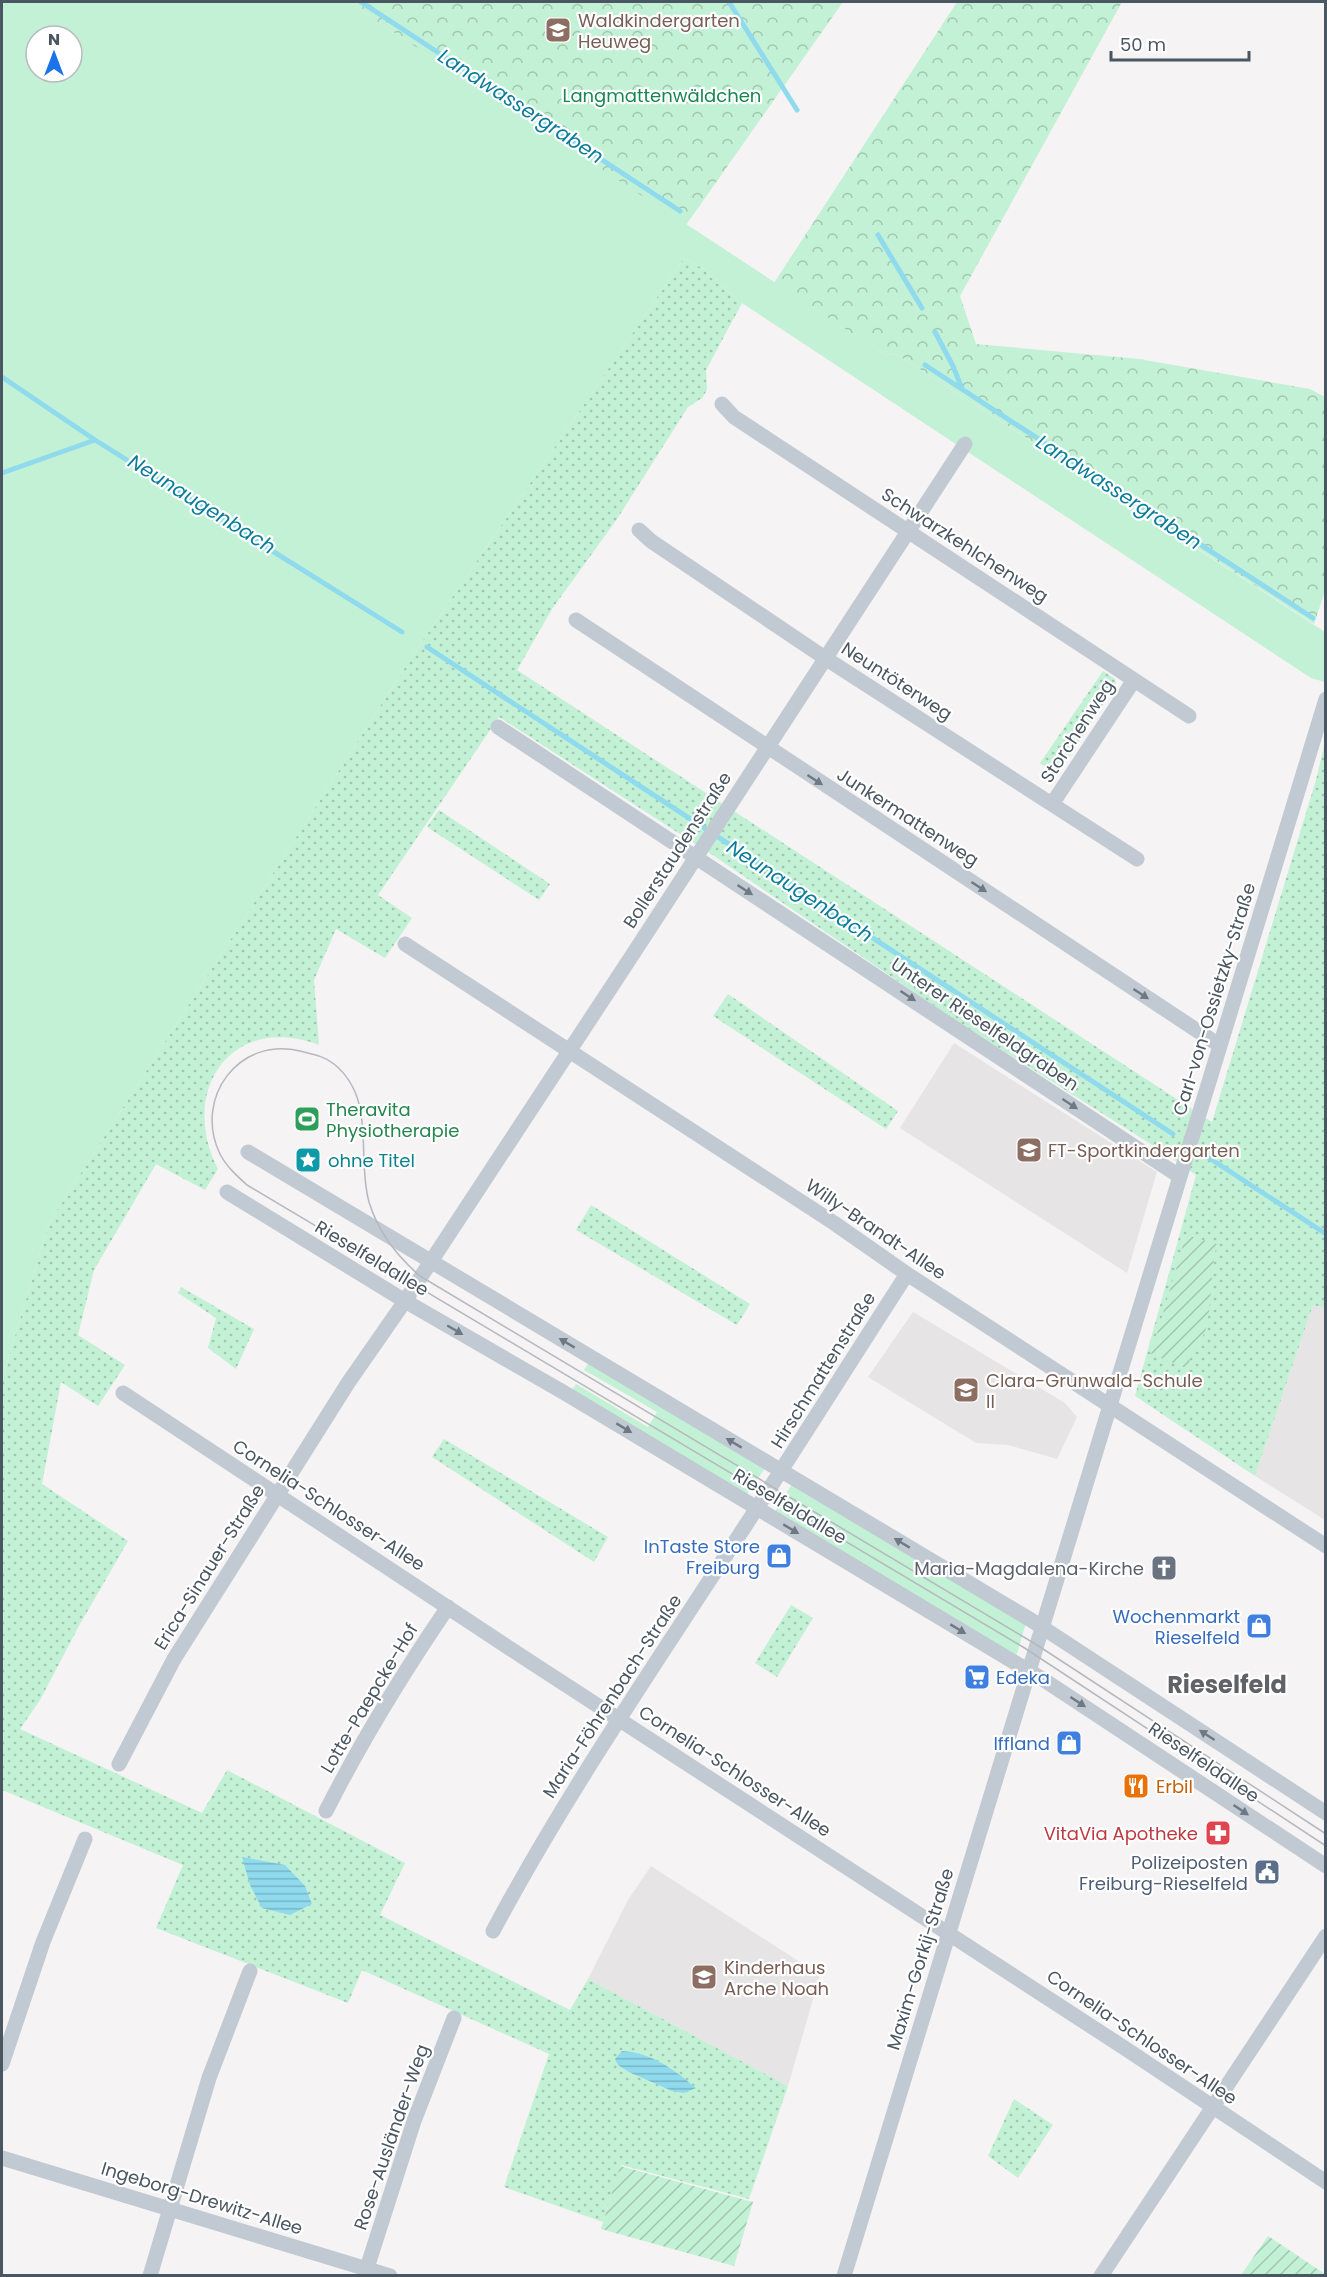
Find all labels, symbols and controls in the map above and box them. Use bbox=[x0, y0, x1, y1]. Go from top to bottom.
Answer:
place label: Waldkindergarten Heuweg bbox=[578, 8, 740, 54]
school or university icon: Waldkindergarten Heuweg bbox=[543, 15, 573, 45]
north arrow bbox=[24, 24, 84, 84]
scale bar bbox=[1111, 24, 1249, 62]
text: N bbox=[48, 28, 60, 51]
text: 50 m bbox=[1120, 32, 1166, 57]
water label: Landwassergraben bbox=[433, 42, 609, 170]
park label: Langmattenwäldchen bbox=[563, 83, 761, 108]
water label: Landwassergraben bbox=[1031, 428, 1207, 556]
water label: Neunaugenbach bbox=[123, 447, 281, 561]
street label: Schwarzkehlchenweg bbox=[877, 482, 1053, 608]
street label: Neuntöterweg bbox=[837, 636, 957, 726]
street label: Storchenweg bbox=[1034, 674, 1120, 788]
street label: Junkermattenweg bbox=[832, 762, 984, 872]
street label: Bollerstaudenstraße bbox=[617, 767, 737, 933]
one-way arrow bbox=[807, 774, 823, 786]
water label: Neunaugenbach bbox=[721, 833, 879, 949]
street label: Carl-von-Ossietzky-Straße bbox=[1167, 880, 1261, 1118]
one-way arrow bbox=[970, 881, 987, 892]
one-way arrow bbox=[736, 884, 753, 895]
street label: Unterer Rieselfeldgraben bbox=[886, 952, 1084, 1096]
one-way arrow bbox=[1133, 988, 1149, 1000]
one-way arrow bbox=[900, 990, 916, 1001]
place label: Theravita Physiotherapie bbox=[326, 1097, 459, 1143]
one-way arrow bbox=[1062, 1098, 1078, 1110]
sports icon: Theravita Physiotherapie bbox=[292, 1104, 322, 1134]
school or university icon: FT-Sportkindergarten bbox=[1014, 1135, 1044, 1165]
place label: FT-Sportkindergarten bbox=[1048, 1138, 1240, 1163]
place icon: ohne Titel bbox=[293, 1145, 323, 1175]
place label: ohne Titel bbox=[328, 1148, 415, 1173]
street label: Willy-Brandt-Allee bbox=[801, 1173, 951, 1285]
street label: Rieselfeldallee bbox=[310, 1214, 434, 1302]
street label: Hirschmattenstraße bbox=[765, 1287, 881, 1453]
one-way arrow bbox=[447, 1325, 464, 1335]
one-way arrow bbox=[559, 1337, 575, 1348]
place label: Clara-Grunwald-Schule II bbox=[986, 1368, 1203, 1414]
school or university icon: Clara-Grunwald-Schule II bbox=[951, 1375, 981, 1405]
one-way arrow bbox=[616, 1423, 632, 1434]
street label: Cornelia-Schlosser-Allee bbox=[228, 1433, 430, 1577]
one-way arrow bbox=[726, 1438, 742, 1449]
street label: Rieselfeldallee bbox=[728, 1462, 852, 1550]
street label: Erica-Sinauer-Straße bbox=[148, 1479, 270, 1655]
one-way arrow bbox=[783, 1524, 800, 1534]
place label: InTaste Store Freiburg bbox=[644, 1534, 760, 1580]
one-way arrow bbox=[894, 1538, 910, 1549]
shop icon: InTaste Store Freiburg bbox=[764, 1541, 794, 1571]
church icon: Maria-Magdalena-Kirche bbox=[1149, 1553, 1179, 1583]
place label: Maria-Magdalena-Kirche bbox=[914, 1556, 1144, 1581]
street label: Maria-Föhrenbach-Straße bbox=[537, 1589, 687, 1803]
place label: Wochenmarkt Rieselfeld bbox=[1113, 1604, 1240, 1650]
shop icon: Wochenmarkt Rieselfeld bbox=[1244, 1611, 1274, 1641]
street label: Lotte-Paepcke-Hof bbox=[314, 1618, 424, 1778]
one-way arrow bbox=[950, 1623, 966, 1634]
supermarket icon: Edeka bbox=[962, 1662, 992, 1692]
place label: Edeka bbox=[996, 1665, 1050, 1690]
district label: Rieselfeld bbox=[1167, 1668, 1287, 1701]
one-way arrow bbox=[1070, 1696, 1086, 1708]
street label: Cornelia-Schlosser-Allee bbox=[634, 1699, 836, 1843]
street label: Rieselfeldallee bbox=[1144, 1716, 1264, 1808]
shop icon: Iffland bbox=[1054, 1728, 1084, 1758]
one-way arrow bbox=[1199, 1729, 1215, 1741]
place label: Iffland bbox=[993, 1731, 1050, 1756]
restaurant icon: Erbil bbox=[1121, 1771, 1151, 1801]
place label: Erbil bbox=[1156, 1774, 1193, 1799]
one-way arrow bbox=[1233, 1804, 1249, 1815]
pharmacy icon: VitaVia Apotheke bbox=[1203, 1818, 1233, 1848]
place label: VitaVia Apotheke bbox=[1044, 1821, 1198, 1846]
place label: Polizeiposten Freiburg-Rieselfeld bbox=[1079, 1850, 1248, 1896]
public building icon: Polizeiposten Freiburg-Rieselfeld bbox=[1252, 1857, 1282, 1887]
street label: Maxim-Gorkij-Straße bbox=[880, 1865, 960, 2053]
place label: Kinderhaus Arche Noah bbox=[724, 1955, 829, 2001]
school or university icon: Kinderhaus Arche Noah bbox=[689, 1962, 719, 1992]
street label: Cornelia-Schlosser-Allee bbox=[1042, 1964, 1242, 2110]
street label: Rose-Ausländer-Weg bbox=[347, 2041, 435, 2233]
street label: Ingeborg-Drewitz-Allee bbox=[98, 2155, 306, 2241]

